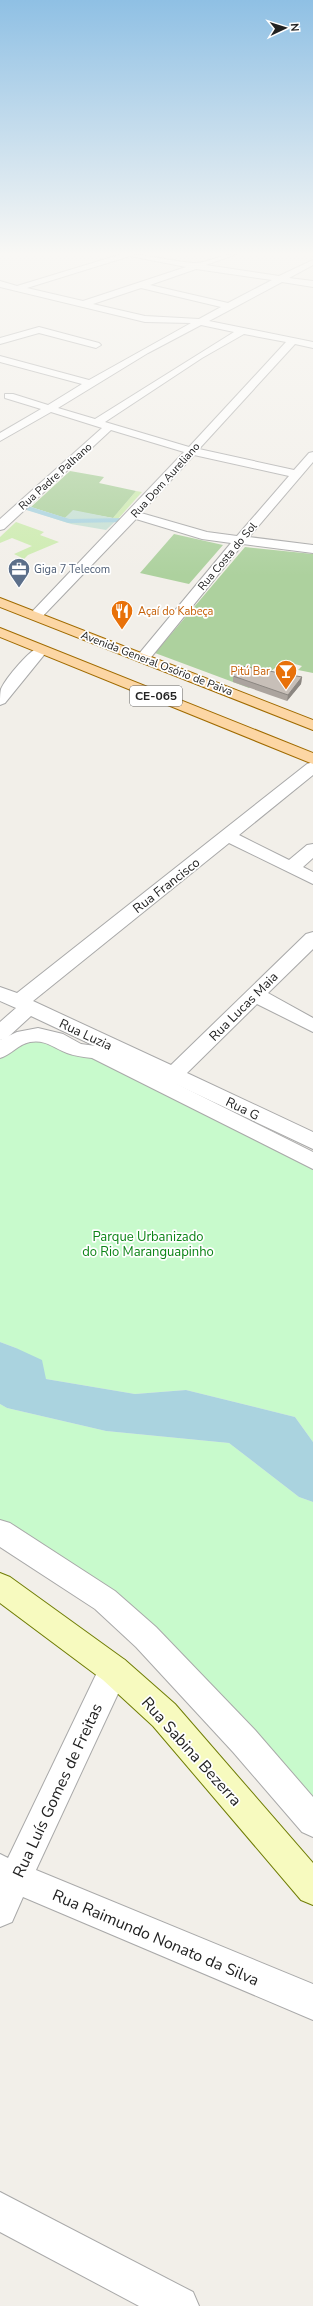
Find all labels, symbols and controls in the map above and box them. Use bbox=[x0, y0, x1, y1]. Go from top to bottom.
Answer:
north arrow bbox=[265, 8, 305, 48]
text: N bbox=[287, 23, 302, 32]
street label: Rua Padre Palhano bbox=[15, 439, 95, 513]
street label: Rua Dom Aureliano bbox=[127, 439, 203, 521]
street label: Rua Costa do Sol bbox=[194, 519, 261, 594]
office icon: Giga 7 Telecom bbox=[6, 556, 32, 589]
place label: Giga 7 Telecom bbox=[34, 562, 110, 577]
restaurant icon: Açaí do Kabeça bbox=[109, 598, 135, 631]
place label: Açaí do Kabeça bbox=[138, 604, 214, 619]
street label: Avenida General Osório de Paiva bbox=[79, 628, 235, 699]
bar icon: Pitú Bar bbox=[273, 658, 299, 691]
place label: Pitú Bar bbox=[230, 664, 270, 679]
road number: CE-065 bbox=[130, 686, 182, 706]
street label: Rua Francisco bbox=[129, 854, 204, 918]
street label: Rua Lucas Maia bbox=[205, 968, 282, 1045]
street label: Rua Luzia bbox=[56, 1015, 115, 1055]
street label: Rua G bbox=[223, 1093, 263, 1125]
park label: Parque Urbanizado do Rio Maranguapinho bbox=[82, 1228, 214, 1261]
street label: Rua Sabina Bezerra bbox=[136, 1692, 246, 1811]
street label: Rua Luís Gomes de Freitas bbox=[8, 1700, 108, 1881]
street label: Rua Raimundo Nonato da Silva bbox=[49, 1884, 262, 1992]

